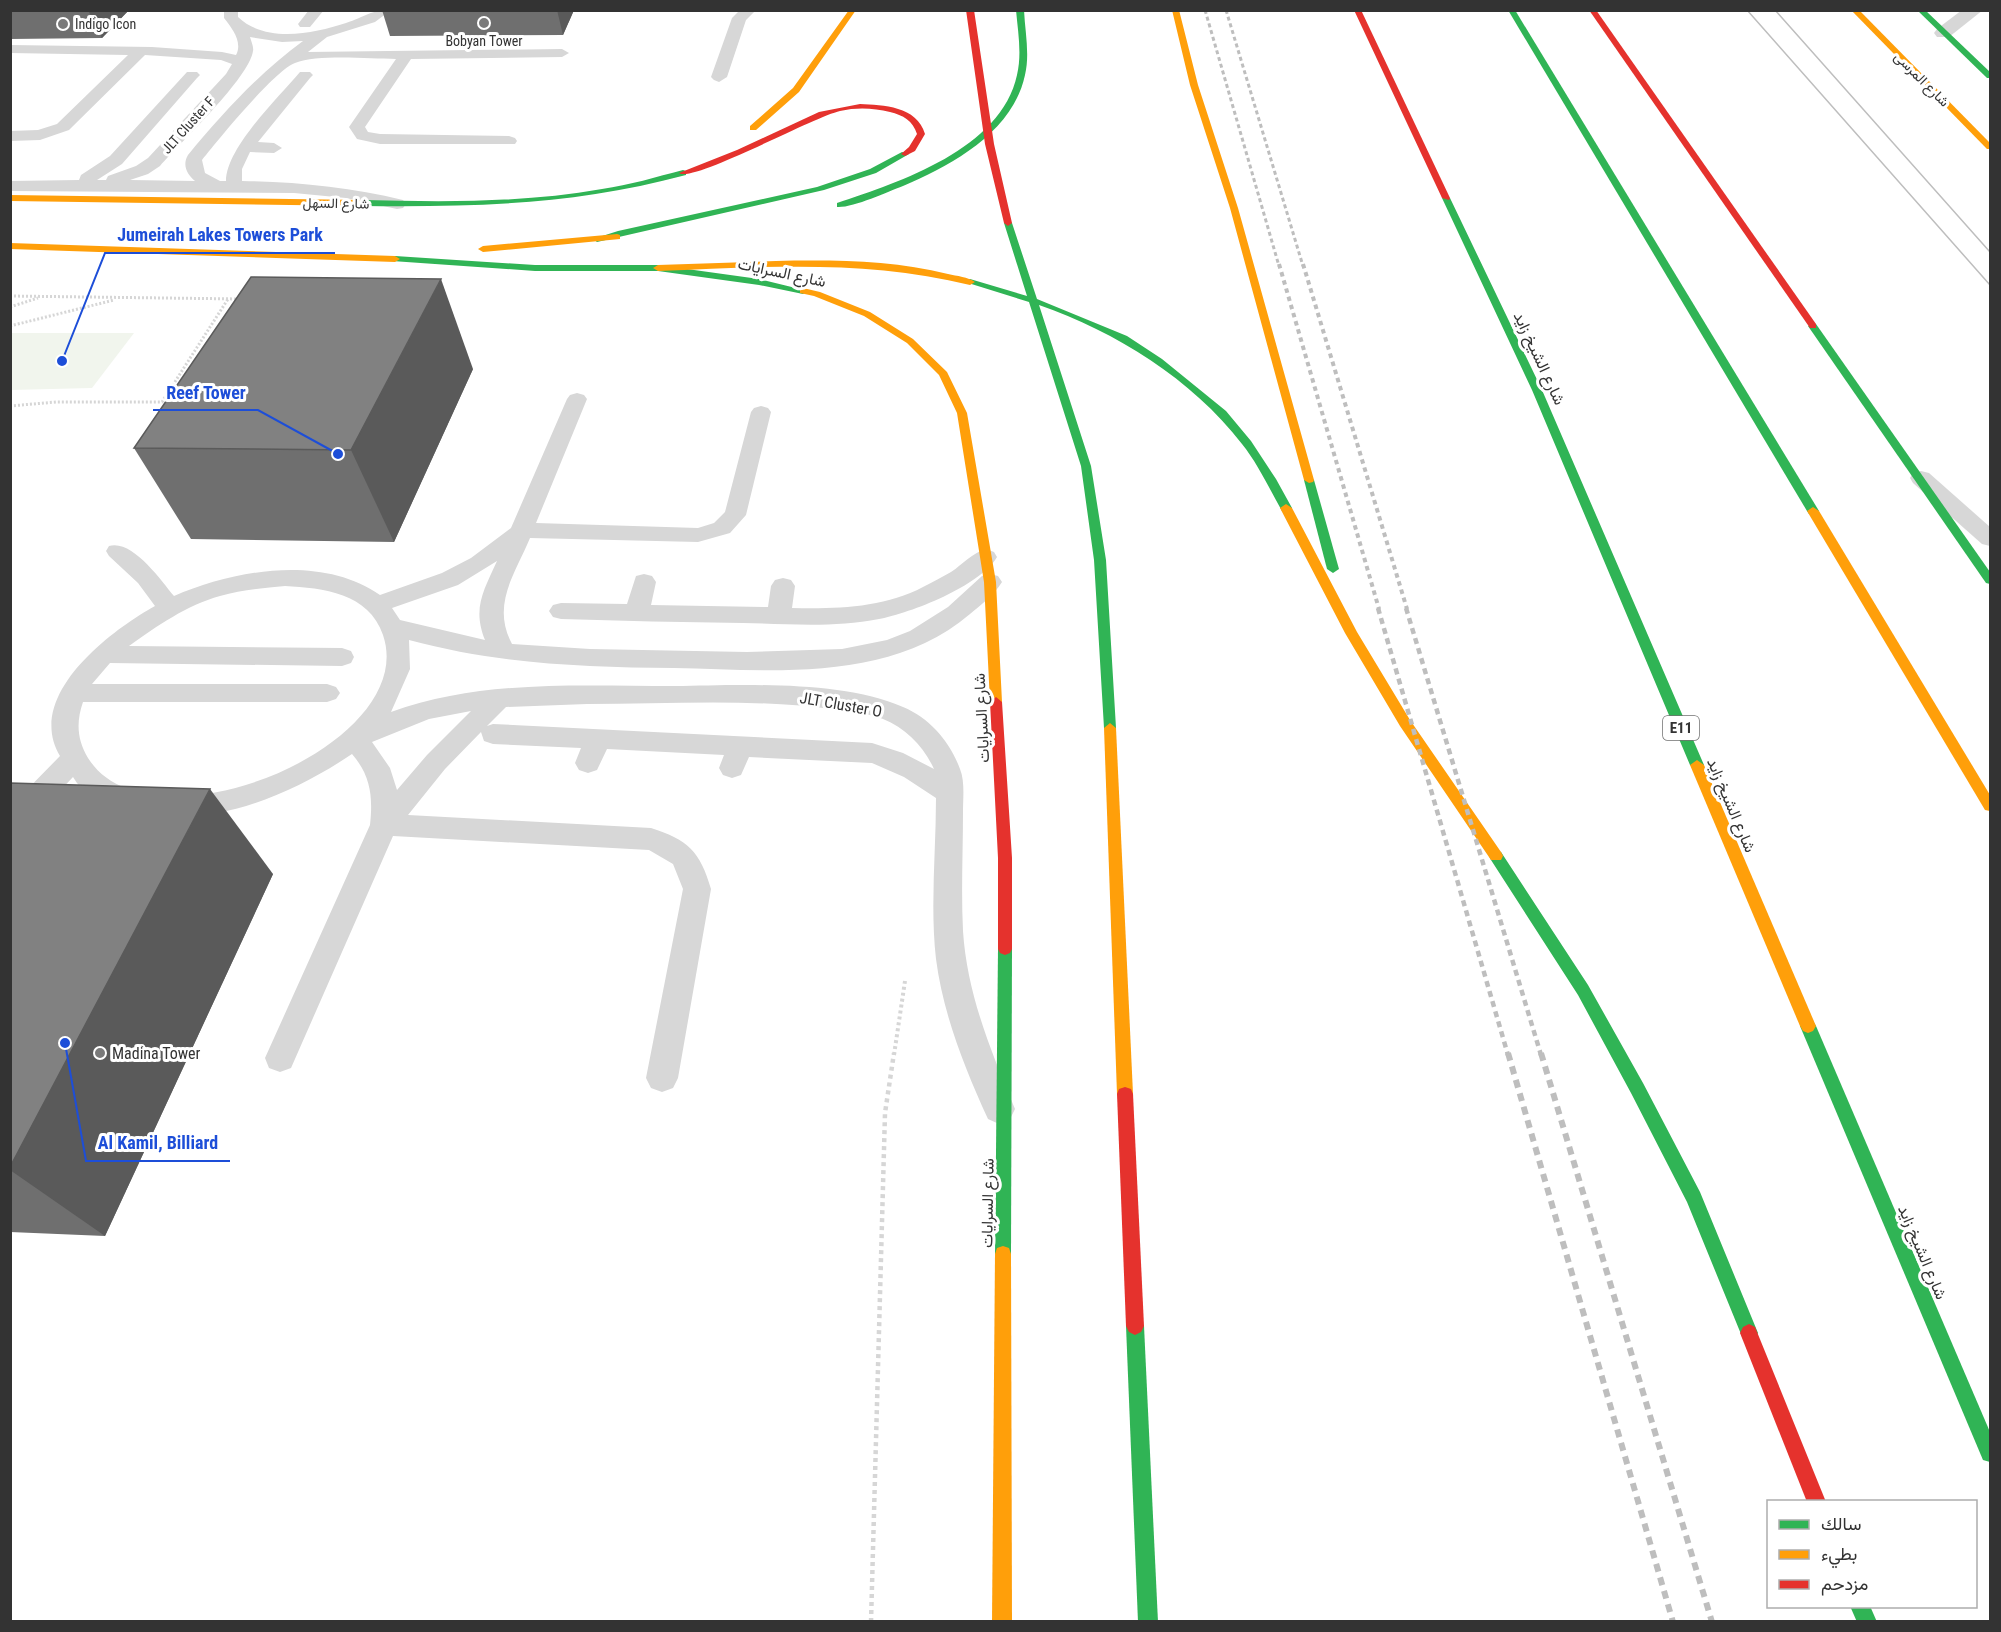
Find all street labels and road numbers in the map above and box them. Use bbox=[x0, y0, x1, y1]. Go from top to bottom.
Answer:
street label: شارع المرسى bbox=[1889, 48, 1953, 112]
street label: JLT Cluster F bbox=[158, 93, 218, 157]
street label: شارع السهل bbox=[302, 194, 370, 215]
street label: شارع السرايات bbox=[736, 254, 828, 293]
street label: شارع الشيخ زايد bbox=[1508, 309, 1569, 409]
street label: شارع السرايات bbox=[970, 673, 995, 763]
street label: JLT Cluster O bbox=[798, 688, 883, 721]
road number: E11 bbox=[1663, 716, 1699, 740]
street label: شارع الشيخ زايد bbox=[1701, 755, 1760, 856]
street label: شارع السرايات bbox=[977, 1158, 1000, 1248]
street label: شارع الشيخ زايد bbox=[1892, 1202, 1951, 1303]

